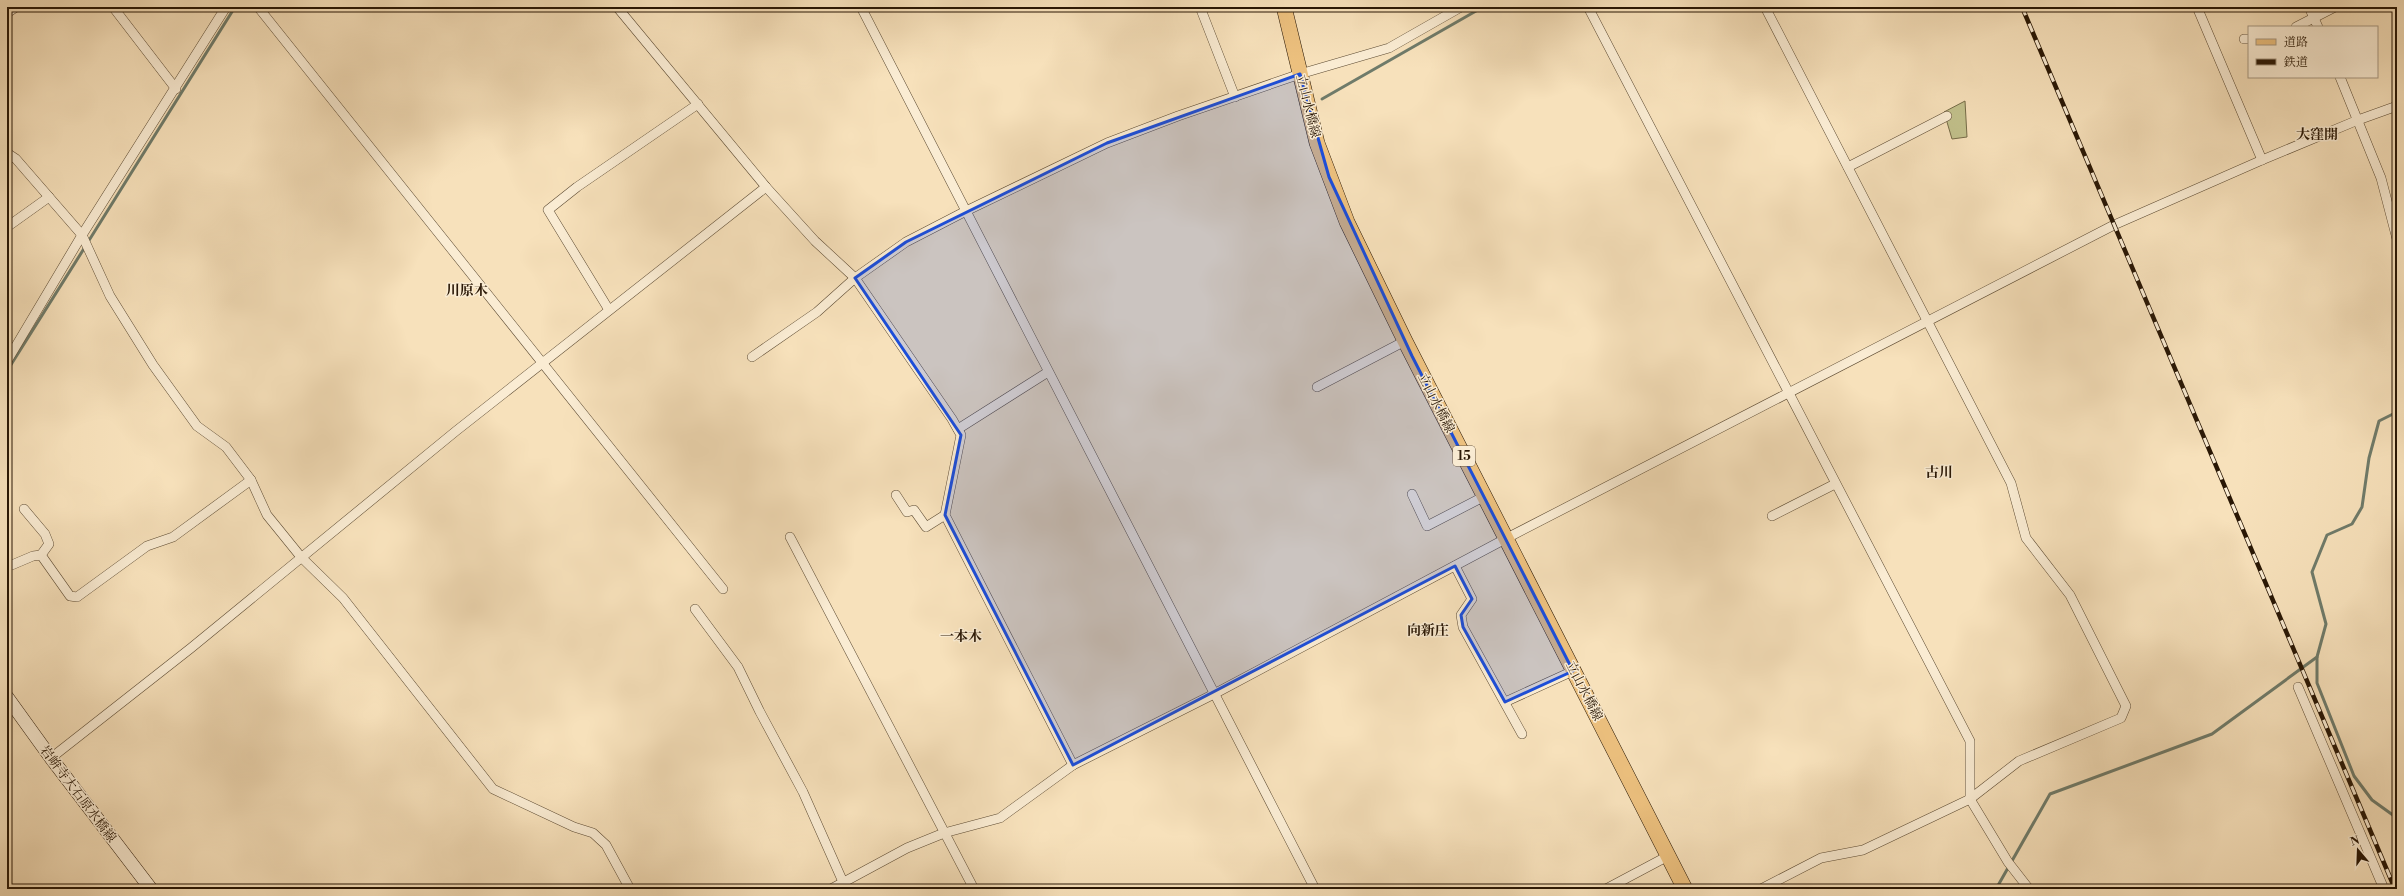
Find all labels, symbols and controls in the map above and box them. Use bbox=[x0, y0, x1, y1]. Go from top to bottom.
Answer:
legend bbox=[2248, 26, 2378, 78]
text: 道路 bbox=[2284, 35, 2308, 50]
text: 鉄道 bbox=[2283, 55, 2308, 70]
street label: 立山水橋線 bbox=[1292, 73, 1324, 139]
district label: 大窪開 bbox=[2296, 126, 2338, 144]
district label: 川原木 bbox=[446, 282, 488, 300]
street label: 立山水橋線 bbox=[1414, 370, 1458, 436]
road number: 15 bbox=[1453, 446, 1475, 466]
district label: 古川 bbox=[1925, 464, 1953, 482]
district label: 向新庄 bbox=[1407, 622, 1449, 640]
district label: 一本木 bbox=[940, 628, 982, 646]
street label: 立山水橋線 bbox=[1562, 658, 1606, 724]
street label: 岩峅寺大石原水橋線 bbox=[36, 742, 120, 846]
north arrow bbox=[2338, 830, 2378, 870]
text: N bbox=[2349, 833, 2362, 850]

